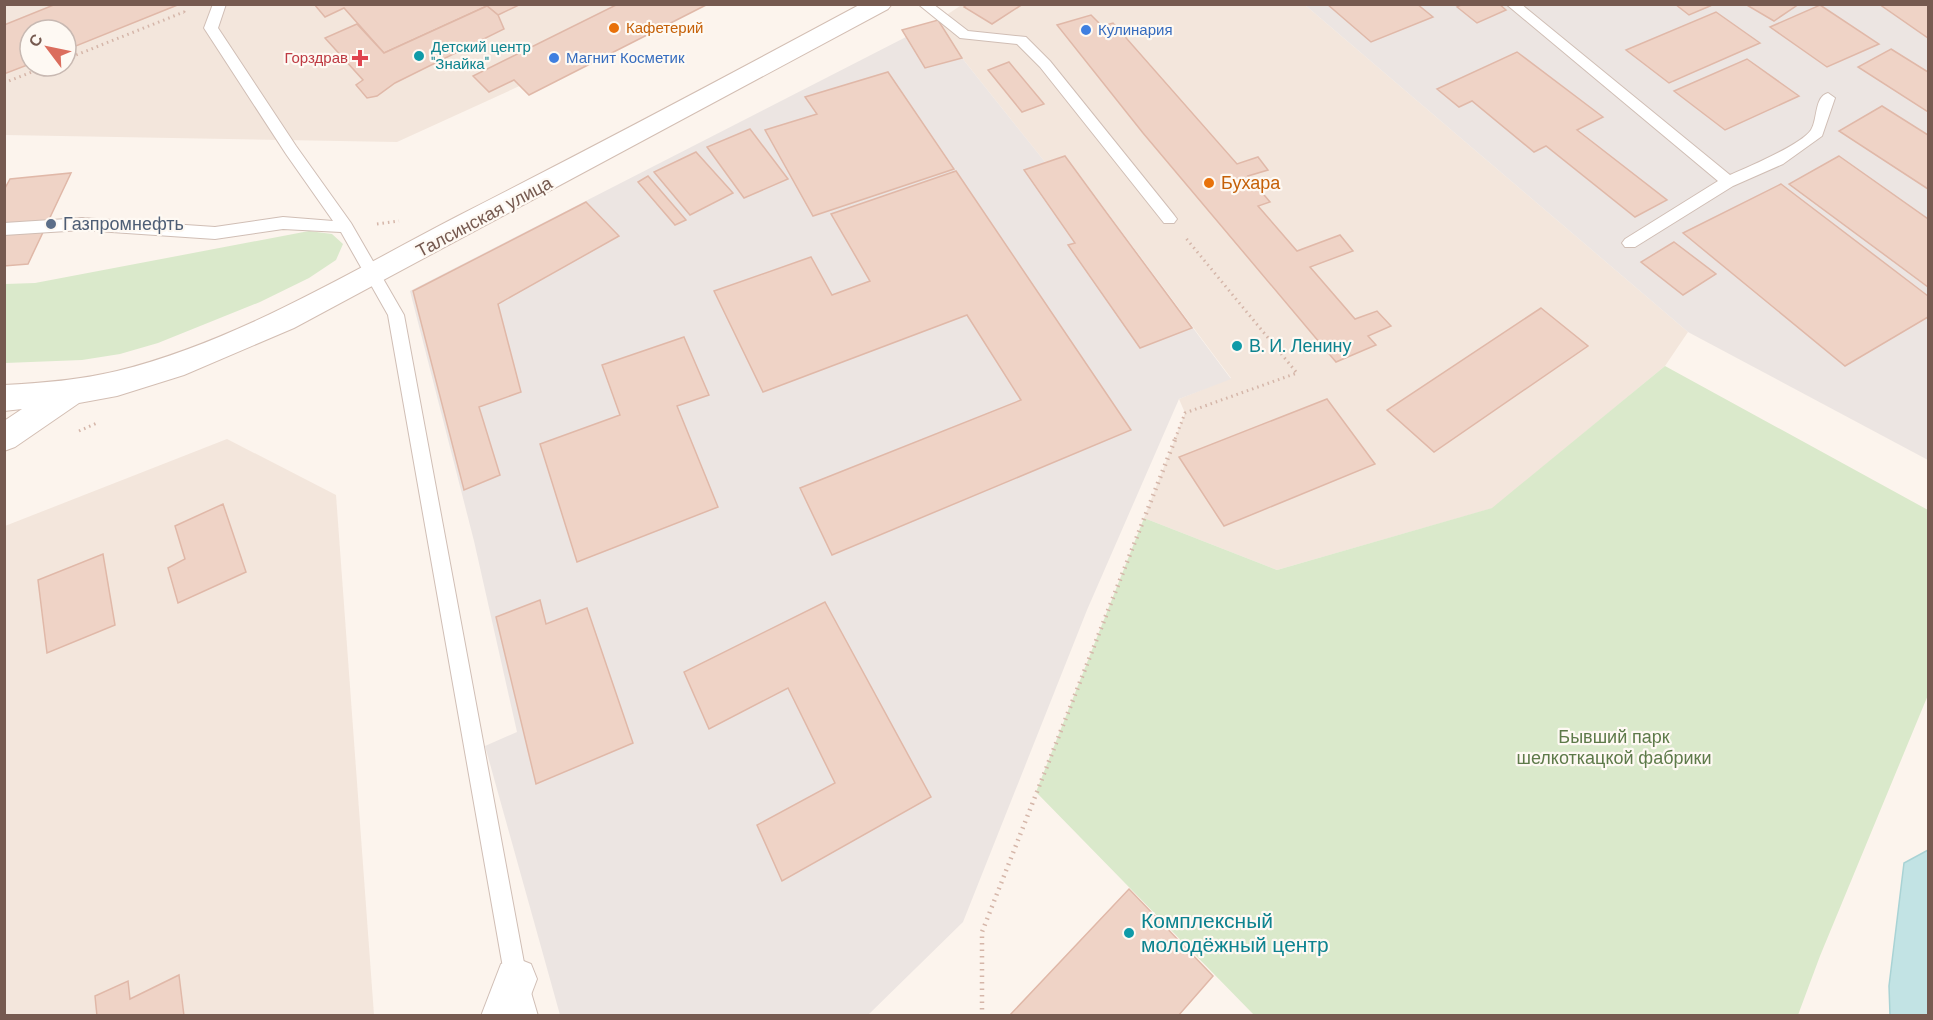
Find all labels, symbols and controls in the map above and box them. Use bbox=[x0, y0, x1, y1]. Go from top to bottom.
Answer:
north arrow bbox=[18, 18, 78, 78]
place label: Кафетерий bbox=[626, 18, 703, 38]
place label: Кулинария bbox=[1098, 20, 1173, 40]
marker: Кафетерий bbox=[607, 21, 621, 35]
marker: Кулинария bbox=[1079, 23, 1093, 37]
text: С bbox=[24, 29, 48, 51]
place label: Детский центр "Знайка" bbox=[431, 37, 531, 74]
place label: Горздрав bbox=[284, 48, 348, 68]
place label: Магнит Косметик bbox=[566, 48, 685, 68]
marker: Детский центр "Знайка" bbox=[412, 49, 426, 63]
marker: Горздрав bbox=[353, 51, 367, 65]
marker: Магнит Косметик bbox=[547, 51, 561, 65]
street label: Талсинская улица bbox=[412, 170, 557, 263]
place label: Бухара bbox=[1221, 171, 1281, 195]
marker: Бухара bbox=[1202, 176, 1216, 190]
place label: Газпромнефть bbox=[63, 212, 184, 236]
marker: Газпромнефть bbox=[44, 217, 58, 231]
place label: В. И. Ленину bbox=[1249, 334, 1351, 358]
marker: В. И. Ленину bbox=[1230, 339, 1244, 353]
park label: Бывший парк шелкоткацкой фабрики bbox=[1517, 725, 1711, 770]
place label: Комплексный молодёжный центр bbox=[1141, 907, 1329, 959]
marker: Комплексный молодёжный центр bbox=[1122, 926, 1136, 940]

